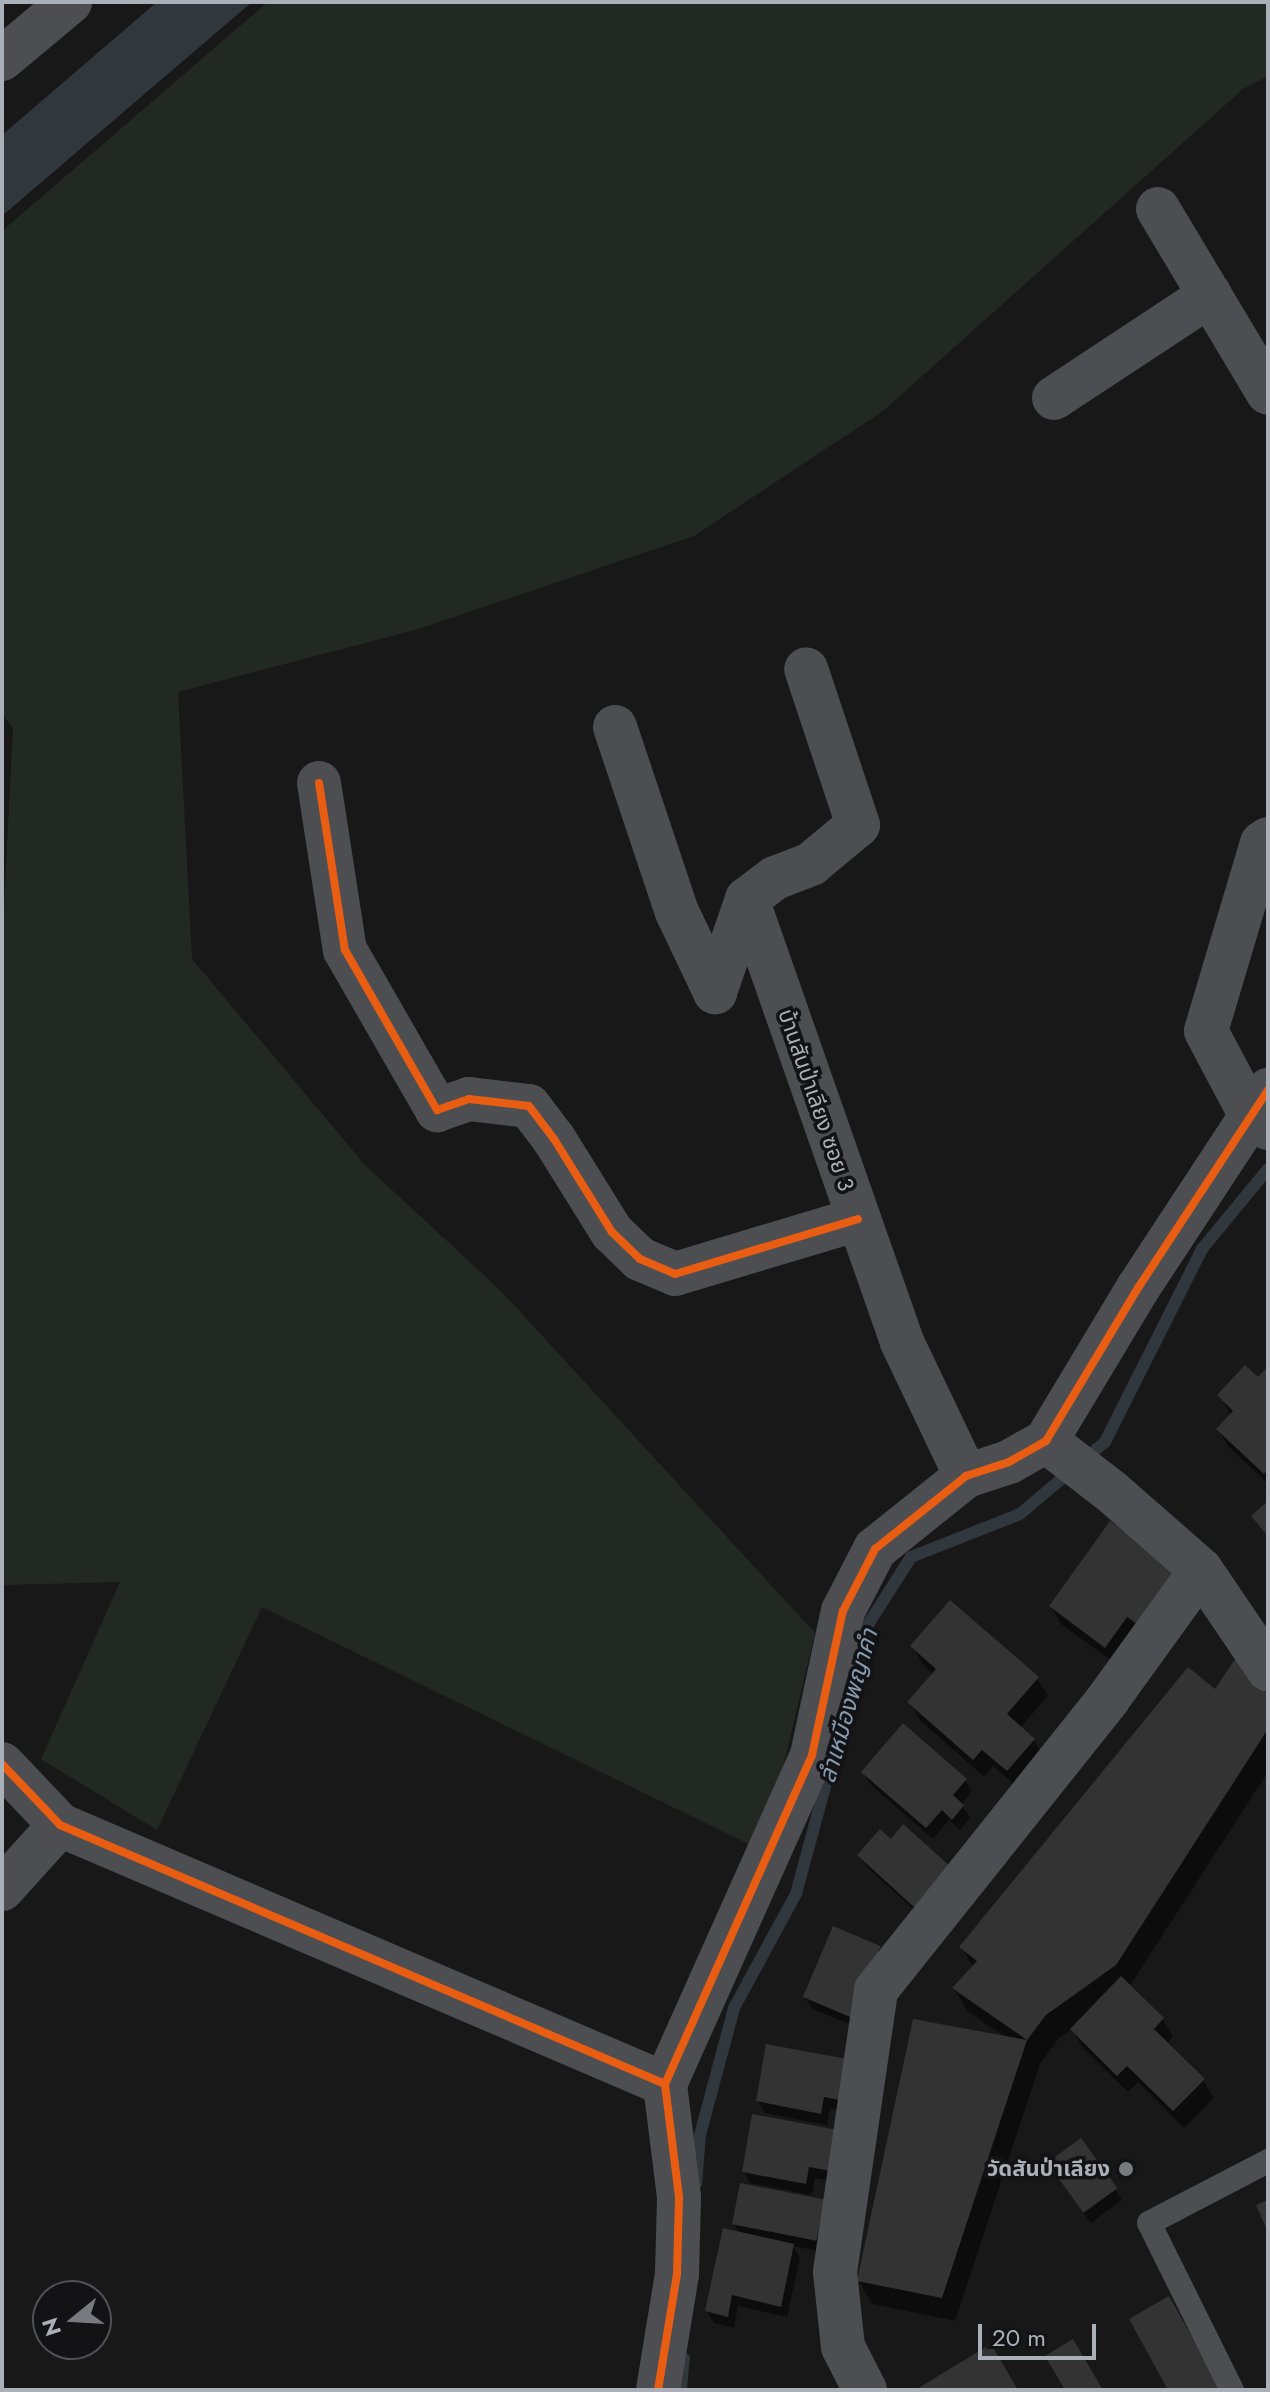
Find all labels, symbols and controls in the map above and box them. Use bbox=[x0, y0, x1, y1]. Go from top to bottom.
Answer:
street label: บ้านสันป่าเลียง ซอย 3 bbox=[772, 1005, 860, 1195]
water label: ลำเหมืองพญาคำ bbox=[812, 1626, 884, 1786]
place label: วัดสันป่าเลียง bbox=[987, 2156, 1110, 2182]
marker: วัดสันป่าเลียง bbox=[1117, 2160, 1135, 2178]
north arrow bbox=[32, 2280, 112, 2360]
scale bar bbox=[982, 2308, 1100, 2358]
text: N bbox=[33, 2314, 69, 2340]
text: 20 m bbox=[992, 2320, 1046, 2355]

